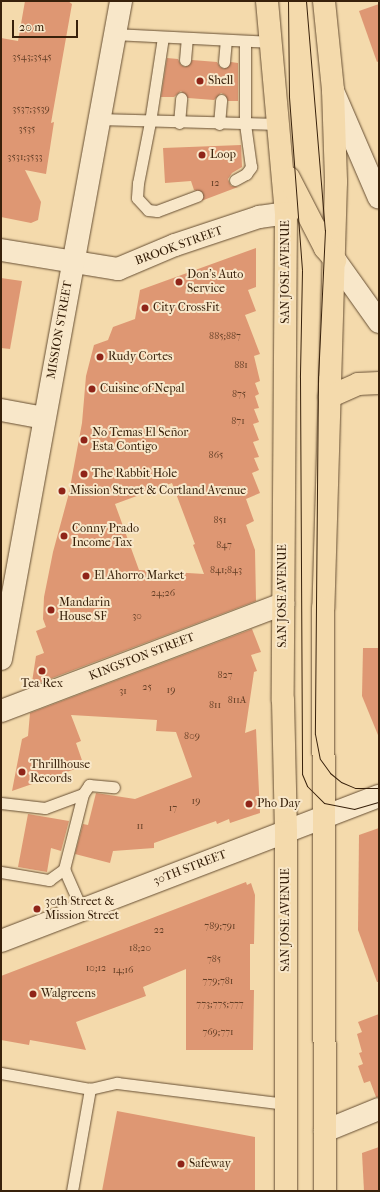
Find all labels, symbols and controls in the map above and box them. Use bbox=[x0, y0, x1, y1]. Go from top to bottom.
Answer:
scale bar bbox=[14, 12, 80, 38]
text: 20 m bbox=[19, 20, 44, 34]
house number: 3543;3545 bbox=[12, 52, 52, 64]
place label: Shell bbox=[208, 74, 233, 88]
marker: Shell bbox=[195, 76, 205, 86]
house number: 3537;3539 bbox=[12, 104, 50, 116]
house number: 3535 bbox=[19, 124, 35, 136]
place label: Loop bbox=[210, 148, 236, 162]
marker: Loop bbox=[197, 150, 207, 160]
house number: 3531;3533 bbox=[7, 152, 43, 164]
house number: 12 bbox=[211, 178, 219, 190]
street label: SAN JOSE AVENUE bbox=[279, 220, 293, 324]
street label: BROOK STREET bbox=[133, 224, 225, 268]
place label: Don's Auto Service bbox=[187, 268, 243, 296]
marker: Don's Auto Service bbox=[174, 277, 184, 287]
street label: MISSION STREET bbox=[44, 280, 76, 380]
place label: City CrossFit bbox=[153, 301, 220, 315]
marker: City CrossFit bbox=[140, 303, 150, 313]
house number: 885;887 bbox=[209, 331, 241, 343]
place label: Rudy Cortes bbox=[108, 350, 172, 364]
marker: Rudy Cortes bbox=[95, 352, 105, 362]
house number: 881 bbox=[234, 360, 248, 372]
place label: Cuisine of Nepal bbox=[100, 382, 185, 396]
marker: Cuisine of Nepal bbox=[87, 384, 97, 394]
house number: 875 bbox=[232, 389, 246, 401]
house number: 871 bbox=[231, 416, 245, 428]
place label: No Temas El Señor Esta Contigo bbox=[92, 426, 188, 454]
marker: No Temas El Señor Esta Contigo bbox=[79, 435, 89, 445]
house number: 865 bbox=[209, 450, 223, 462]
place label: The Rabbit Hole bbox=[92, 467, 177, 481]
marker: The Rabbit Hole bbox=[79, 469, 89, 479]
place label: Mission Street & Cortland Avenue bbox=[70, 484, 246, 498]
marker: Mission Street & Cortland Avenue bbox=[57, 486, 67, 496]
house number: 851 bbox=[214, 515, 226, 527]
place label: Conny Prado Income Tax bbox=[72, 522, 139, 550]
marker: Conny Prado Income Tax bbox=[59, 531, 69, 541]
house number: 847 bbox=[216, 540, 232, 552]
street label: SAN JOSE AVENUE bbox=[276, 544, 290, 648]
house number: 841;843 bbox=[210, 565, 242, 577]
place label: El Ahorro Market bbox=[94, 569, 184, 583]
marker: El Ahorro Market bbox=[81, 571, 91, 581]
house number: 24;26 bbox=[151, 588, 175, 600]
place label: Mandarin House SF bbox=[59, 596, 110, 624]
marker: Mandarin House SF bbox=[46, 605, 56, 615]
house number: 30 bbox=[132, 611, 142, 623]
street label: KINGSTON STREET bbox=[87, 630, 197, 684]
marker: Tea Rex bbox=[37, 666, 47, 676]
house number: 827 bbox=[218, 670, 232, 682]
place label: Tea Rex bbox=[21, 677, 63, 691]
house number: 25 bbox=[142, 682, 152, 694]
house number: 19 bbox=[167, 685, 175, 697]
house number: 31 bbox=[119, 686, 127, 698]
house number: 811A bbox=[228, 695, 246, 707]
house number: 811 bbox=[209, 700, 221, 712]
house number: 809 bbox=[184, 731, 200, 743]
place label: Thrillhouse Records bbox=[30, 758, 90, 786]
marker: Thrillhouse Records bbox=[17, 767, 27, 777]
house number: 19 bbox=[192, 796, 200, 808]
place label: Pho Day bbox=[257, 797, 300, 811]
marker: Pho Day bbox=[244, 799, 254, 809]
house number: 17 bbox=[169, 803, 177, 815]
house number: 11 bbox=[136, 821, 144, 833]
street label: 30TH STREET bbox=[151, 847, 229, 889]
street label: SAN JOSE AVENUE bbox=[279, 868, 293, 972]
place label: 30th Street & Mission Street bbox=[45, 895, 119, 923]
marker: 30th Street & Mission Street bbox=[32, 904, 42, 914]
house number: 789;791 bbox=[204, 921, 236, 933]
house number: 22 bbox=[154, 925, 164, 937]
house number: 18;20 bbox=[129, 943, 151, 955]
house number: 785 bbox=[207, 954, 221, 966]
house number: 10;12 bbox=[86, 963, 106, 975]
house number: 14;16 bbox=[113, 965, 133, 977]
house number: 779;781 bbox=[203, 976, 233, 988]
place label: Walgreens bbox=[41, 987, 96, 1001]
marker: Walgreens bbox=[28, 989, 38, 999]
house number: 773;775;777 bbox=[196, 999, 244, 1011]
house number: 769;771 bbox=[202, 1027, 234, 1039]
place label: Safeway bbox=[189, 1157, 231, 1171]
marker: Safeway bbox=[176, 1159, 186, 1169]

